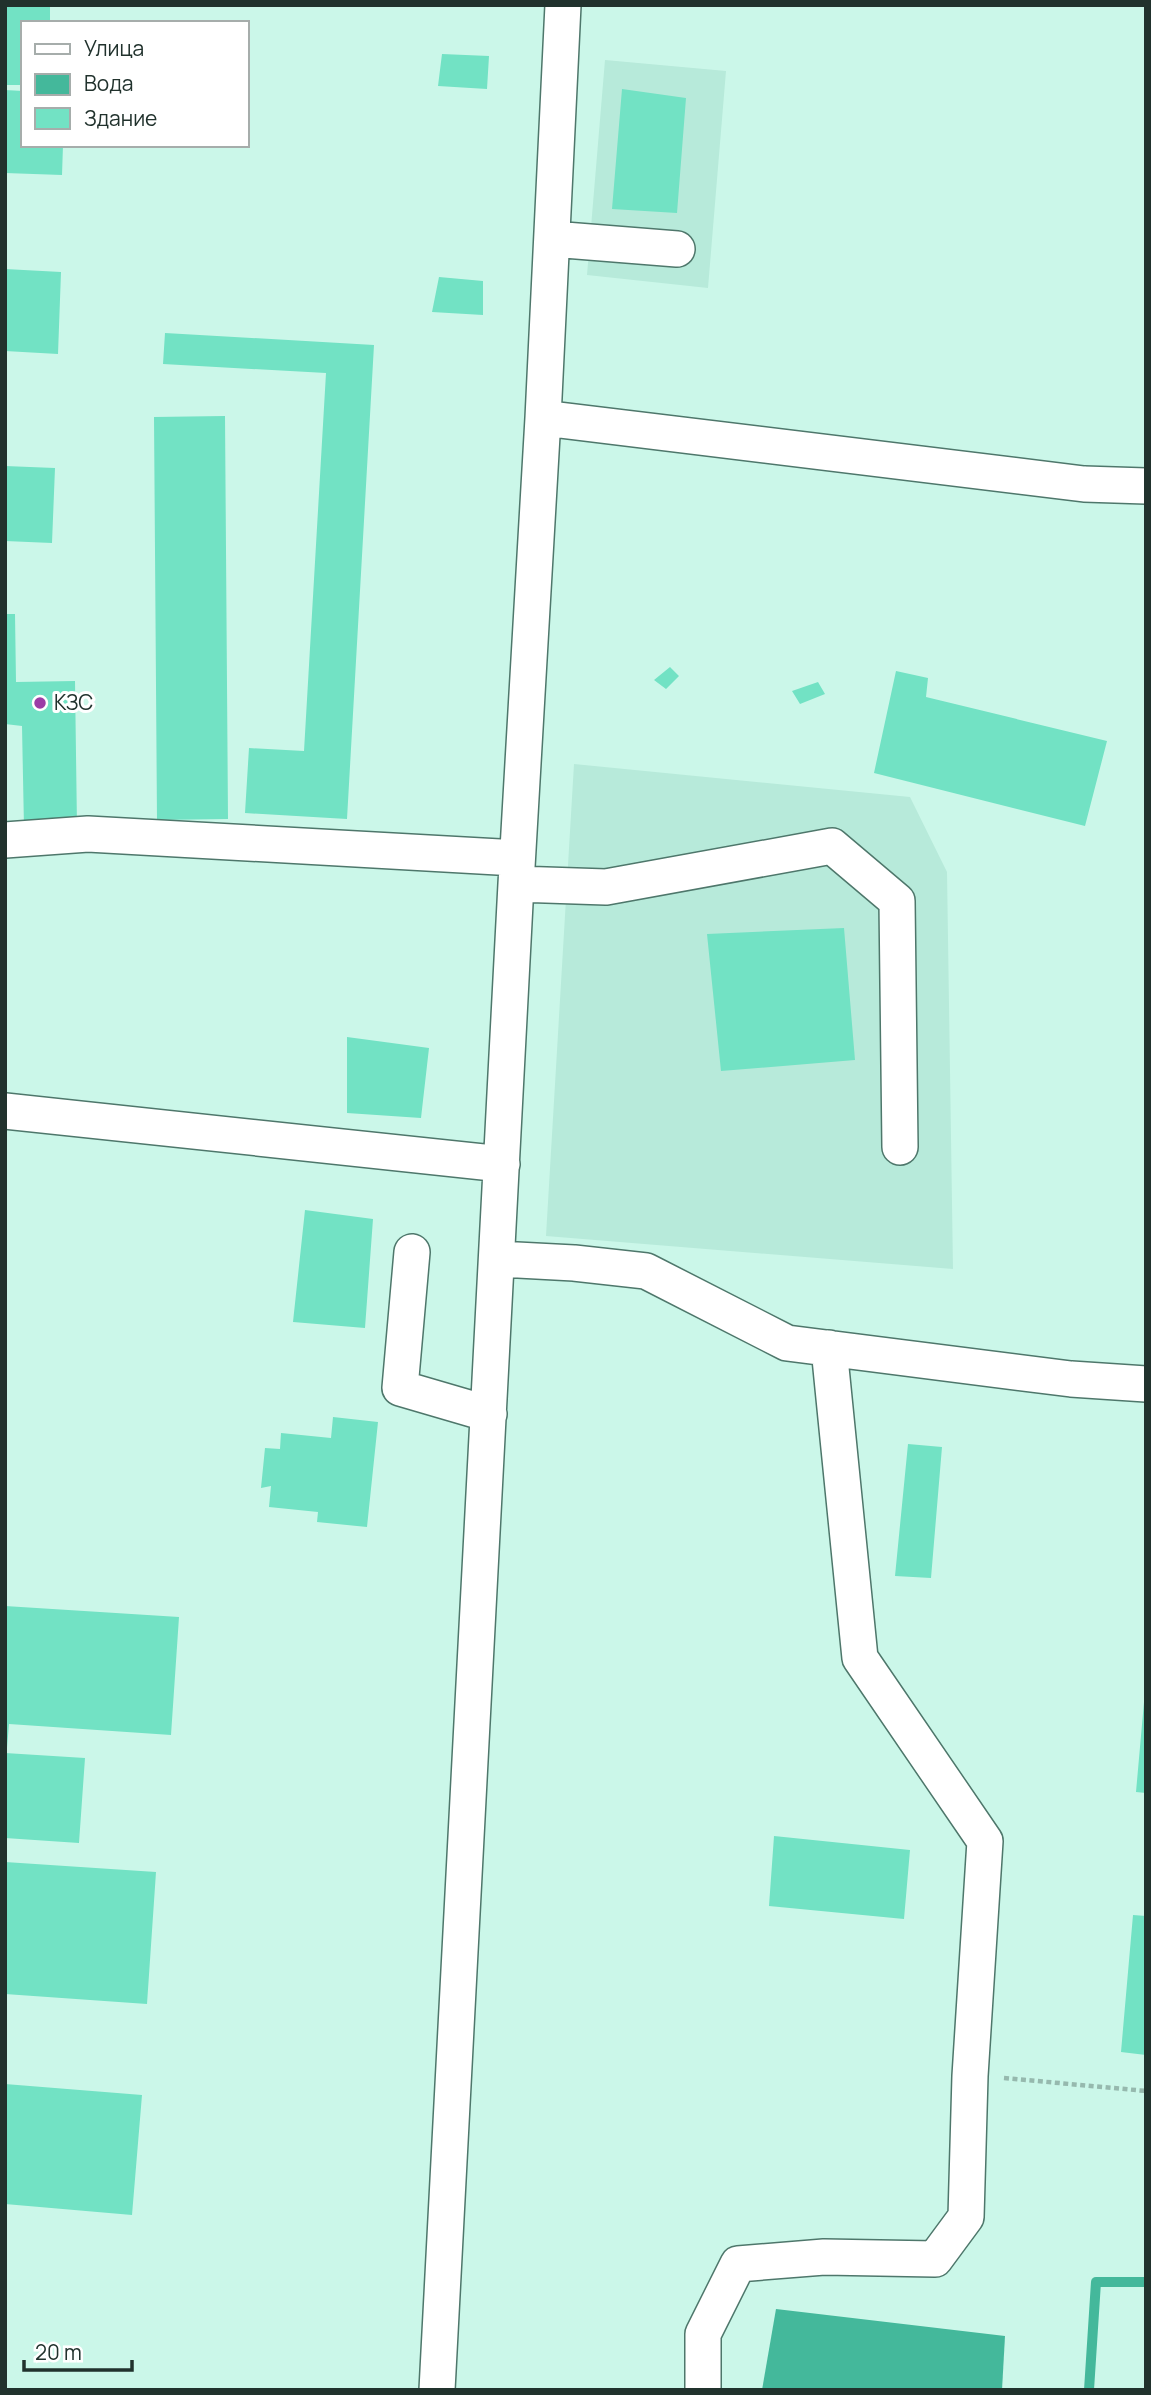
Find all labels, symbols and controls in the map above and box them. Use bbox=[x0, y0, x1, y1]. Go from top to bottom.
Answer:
legend bbox=[21, 21, 248, 147]
text: Улица bbox=[84, 34, 144, 62]
text: Вода bbox=[84, 69, 134, 97]
text: Здание bbox=[84, 104, 157, 132]
place label: КЗС bbox=[54, 688, 93, 716]
marker: КЗС bbox=[32, 695, 48, 711]
scale bar bbox=[24, 2328, 133, 2372]
text: 20 m bbox=[35, 2338, 82, 2366]

